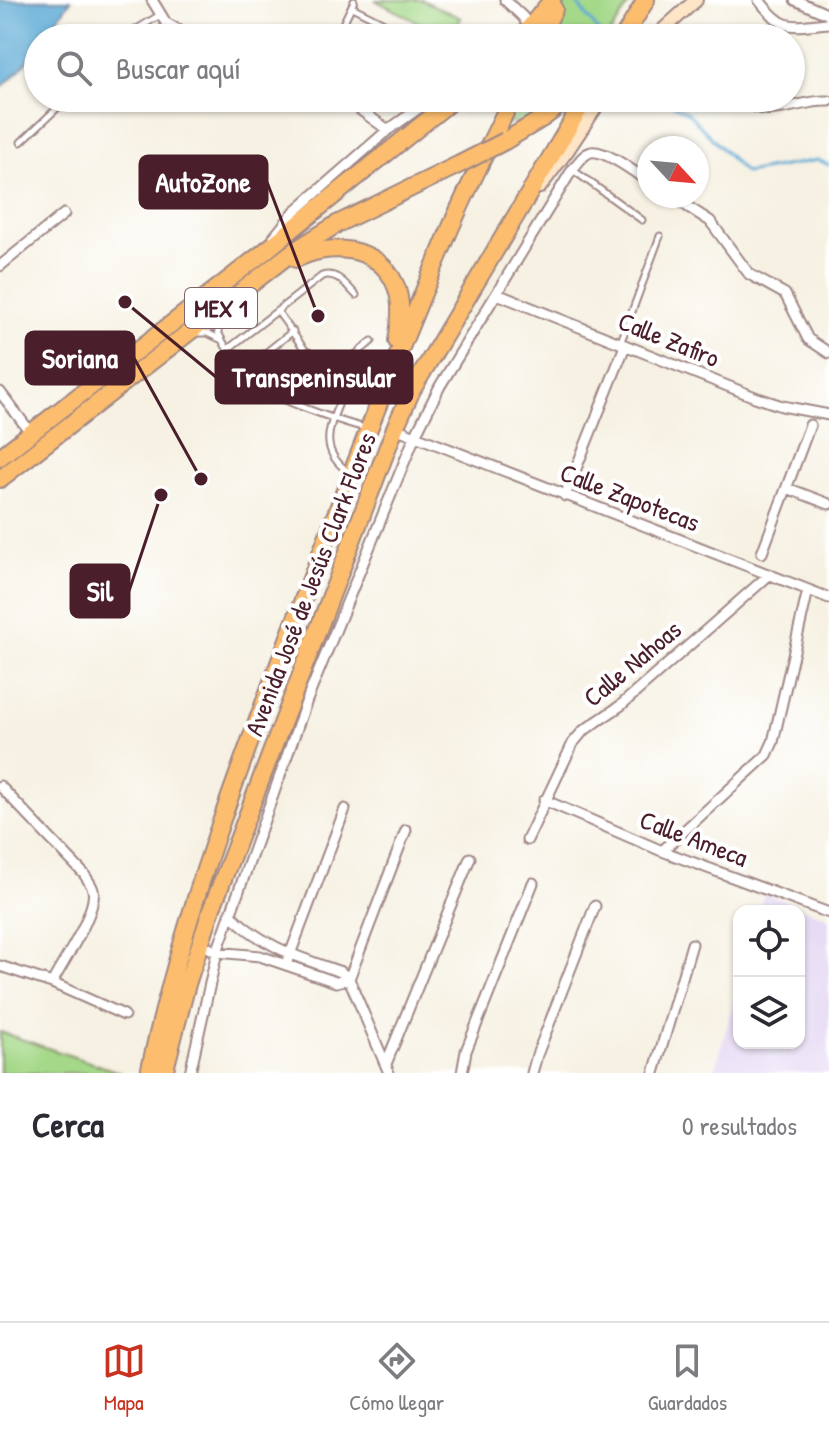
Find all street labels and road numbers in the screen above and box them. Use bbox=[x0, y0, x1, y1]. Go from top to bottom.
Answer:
road number: MEX 1 bbox=[185, 288, 257, 328]
street label: Calle Zafiro bbox=[613, 303, 725, 375]
street label: Avenida José de Jesús Clark Flores bbox=[236, 427, 384, 741]
street label: Calle Zapotecas bbox=[555, 454, 705, 540]
street label: Calle Nahoas bbox=[576, 612, 688, 714]
street label: Calle Ameca bbox=[635, 801, 753, 875]

